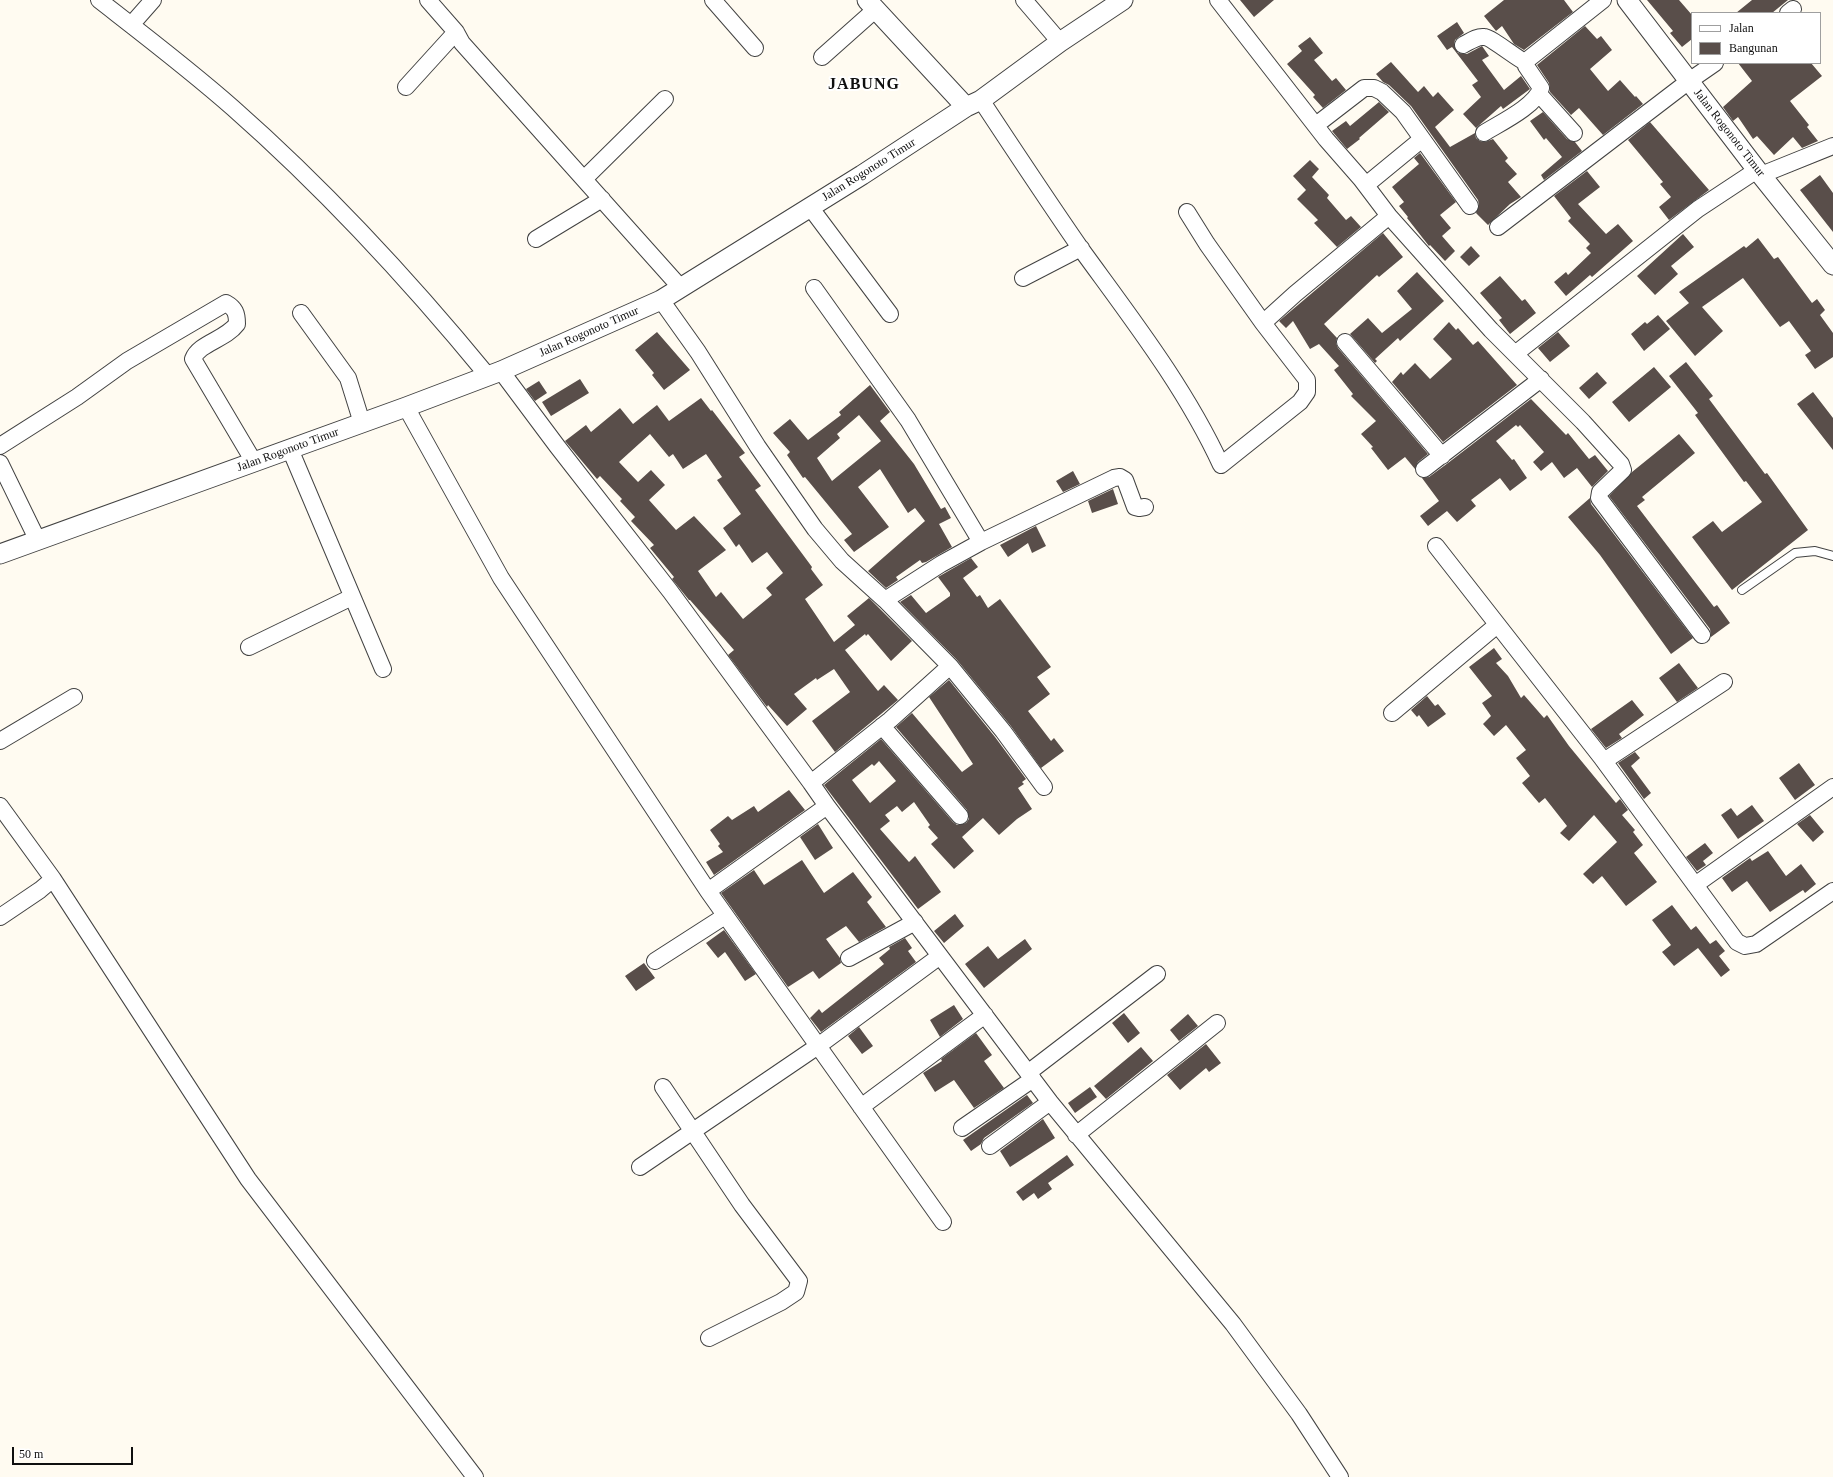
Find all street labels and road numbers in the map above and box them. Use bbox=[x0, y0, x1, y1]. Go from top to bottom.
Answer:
street label: Jalan Rogonoto Timur bbox=[1690, 86, 1768, 180]
street label: Jalan Rogonoto Timur bbox=[820, 135, 918, 205]
street label: Jalan Rogonoto Timur bbox=[537, 304, 641, 360]
street label: Jalan Rogonoto Timur bbox=[235, 425, 341, 475]

